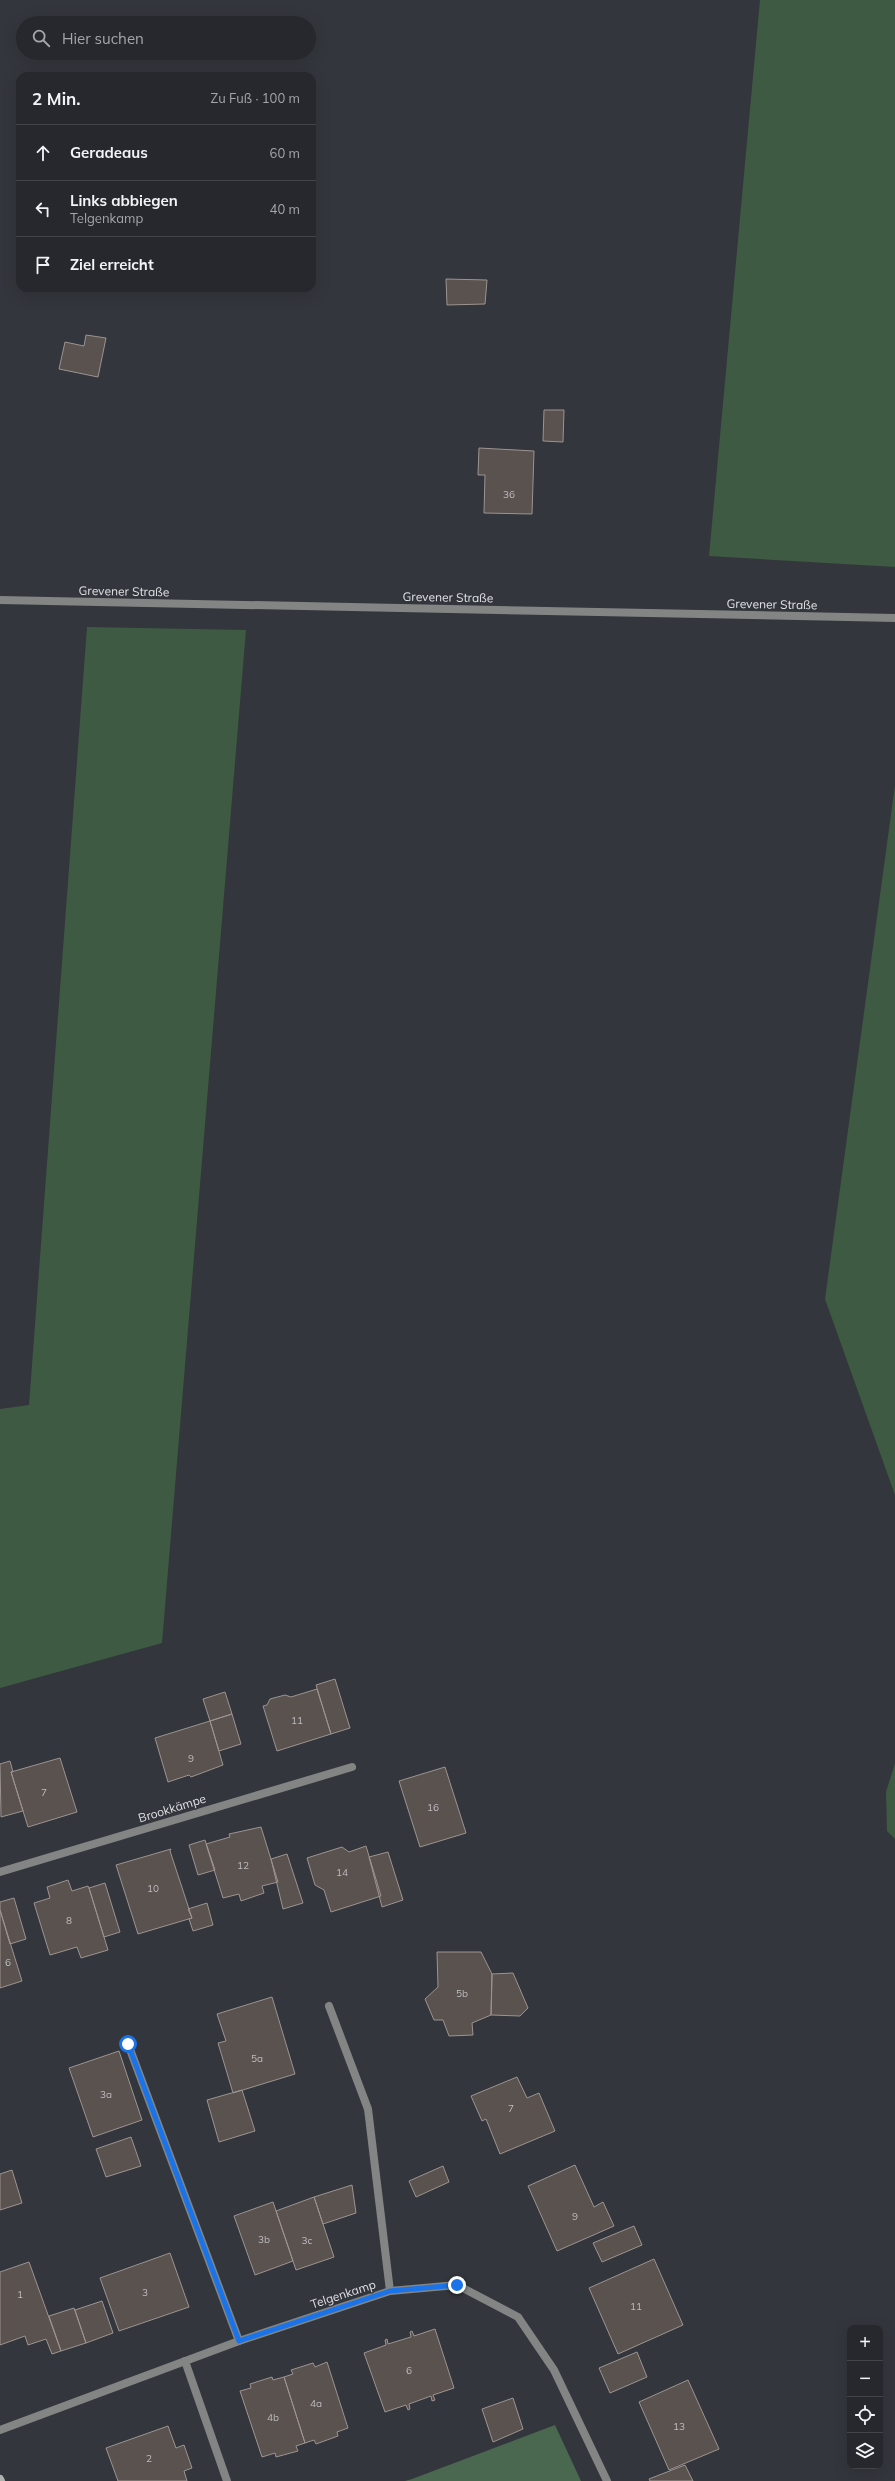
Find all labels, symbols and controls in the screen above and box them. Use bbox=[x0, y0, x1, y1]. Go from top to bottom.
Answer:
search box bbox=[16, 16, 316, 60]
icon: search bbox=[30, 27, 52, 49]
text: Hier suchen bbox=[62, 29, 144, 48]
text: 2 Min. bbox=[32, 88, 81, 109]
text: Zu Fuß · 100 m bbox=[211, 90, 300, 106]
icon: ahead bbox=[32, 142, 54, 164]
text: Geradeaus bbox=[70, 143, 148, 162]
text: 60 m bbox=[270, 145, 300, 161]
text: Links abbiegen bbox=[70, 191, 178, 210]
icon: left bbox=[32, 198, 54, 220]
text: 40 m bbox=[270, 201, 300, 217]
text: Telgenkamp bbox=[70, 210, 143, 226]
icon: arrive bbox=[32, 254, 54, 276]
text: Ziel erreicht bbox=[70, 255, 154, 274]
house number: 36 bbox=[503, 488, 515, 501]
street label: Grevener Straße bbox=[79, 583, 169, 599]
street label: Grevener Straße bbox=[403, 589, 493, 605]
street label: Grevener Straße bbox=[727, 596, 817, 612]
house number: 11 bbox=[291, 1714, 303, 1727]
house number: 9 bbox=[188, 1752, 194, 1765]
house number: 7 bbox=[41, 1786, 47, 1799]
street label: Brookkämpe bbox=[136, 1791, 208, 1825]
house number: 16 bbox=[427, 1801, 439, 1814]
house number: 12 bbox=[237, 1859, 249, 1872]
house number: 14 bbox=[336, 1866, 348, 1879]
house number: 10 bbox=[147, 1882, 159, 1895]
house number: 8 bbox=[66, 1914, 72, 1927]
house number: 6 bbox=[5, 1956, 11, 1969]
house number: 5b bbox=[456, 1987, 468, 2000]
route start bbox=[119, 2035, 137, 2053]
house number: 5a bbox=[251, 2052, 263, 2065]
house number: 3a bbox=[100, 2088, 112, 2101]
house number: 7 bbox=[508, 2102, 514, 2115]
house number: 9 bbox=[572, 2210, 578, 2223]
house number: 3b bbox=[258, 2233, 270, 2246]
house number: 3c bbox=[302, 2234, 313, 2247]
street label: Telgenkamp bbox=[309, 2276, 377, 2312]
route end bbox=[448, 2276, 466, 2294]
house number: 3 bbox=[142, 2286, 148, 2299]
house number: 1 bbox=[17, 2288, 23, 2301]
house number: 11 bbox=[630, 2300, 642, 2313]
map controls bbox=[847, 2325, 883, 2469]
button: + bbox=[847, 2325, 883, 2361]
button: − bbox=[847, 2361, 883, 2397]
house number: 6 bbox=[406, 2364, 412, 2377]
house number: 4a bbox=[310, 2397, 322, 2410]
button: locate bbox=[847, 2397, 883, 2433]
house number: 4b bbox=[267, 2411, 279, 2424]
house number: 13 bbox=[673, 2420, 685, 2433]
button: layers bbox=[847, 2433, 883, 2469]
house number: 2 bbox=[146, 2452, 152, 2465]

